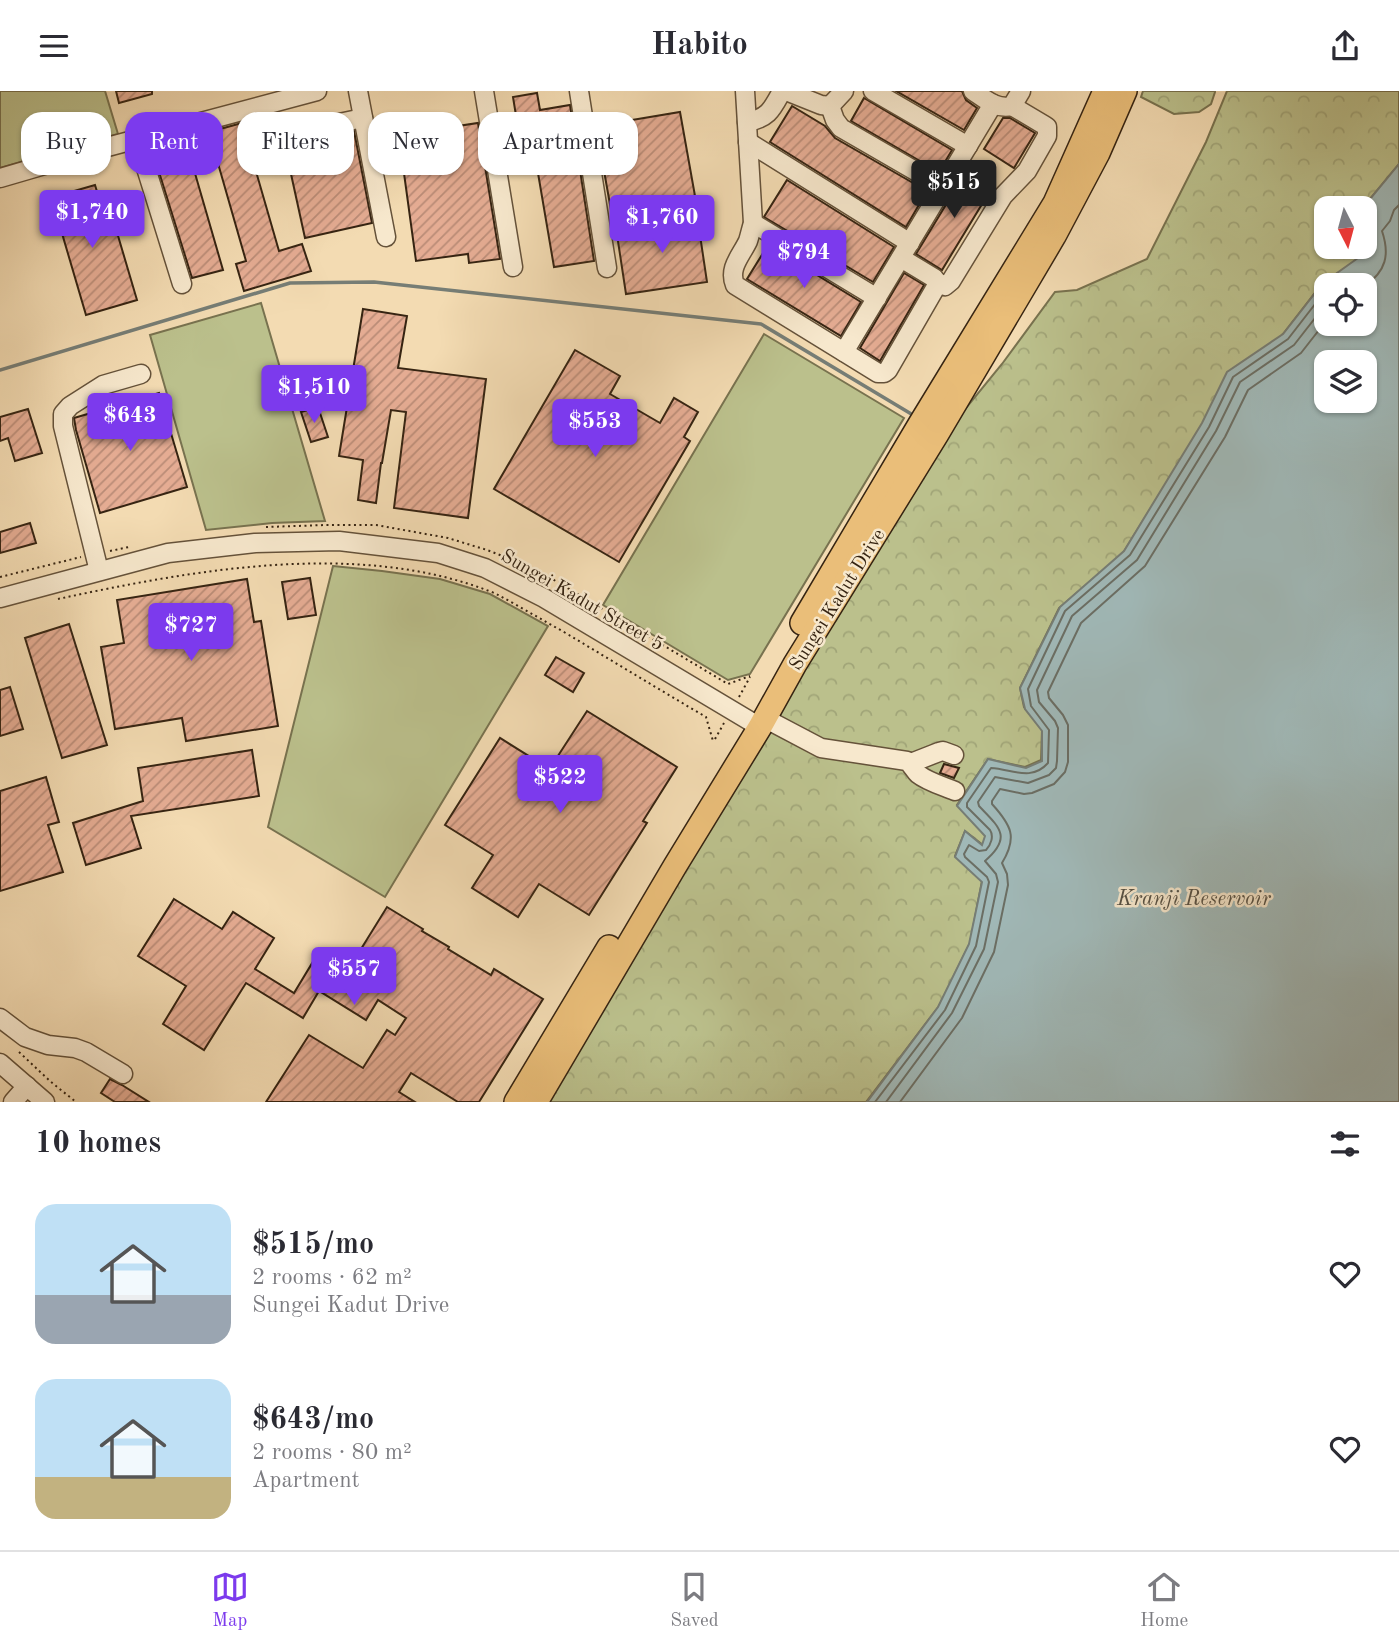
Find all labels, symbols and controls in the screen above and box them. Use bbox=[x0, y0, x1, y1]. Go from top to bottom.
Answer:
icon: menu bbox=[35, 27, 73, 65]
icon: share bbox=[1326, 27, 1364, 65]
text: Habito bbox=[651, 30, 748, 62]
chip: Buy bbox=[21, 112, 111, 175]
chip: Rent bbox=[125, 112, 223, 175]
chip: Filters bbox=[237, 112, 354, 175]
chip: New bbox=[368, 112, 464, 175]
chip: Apartment bbox=[478, 112, 638, 175]
pin: $515 bbox=[913, 160, 995, 220]
text: $515 bbox=[927, 171, 981, 194]
pin: $1,740 bbox=[35, 191, 149, 250]
pin: $1,760 bbox=[605, 195, 719, 255]
north arrow bbox=[1314, 196, 1377, 259]
map controls bbox=[1314, 196, 1377, 413]
text: $1,740 bbox=[55, 201, 129, 224]
text: $1,760 bbox=[625, 206, 699, 229]
pin: $794 bbox=[763, 231, 845, 290]
text: $794 bbox=[777, 241, 831, 264]
button: locate bbox=[1314, 273, 1377, 336]
button: layers bbox=[1314, 350, 1377, 413]
pin: $1,510 bbox=[257, 365, 371, 425]
text: $1,510 bbox=[277, 376, 351, 399]
pin: $643 bbox=[89, 393, 171, 453]
pin: $553 bbox=[554, 399, 636, 459]
text: $643 bbox=[103, 404, 157, 427]
text: $553 bbox=[568, 410, 622, 433]
street label: Sungei Kadut Drive bbox=[787, 526, 889, 675]
street label: Sungei Kadut Street 5 bbox=[497, 547, 666, 655]
pin: $727 bbox=[150, 603, 232, 663]
text: $727 bbox=[164, 614, 218, 637]
pin: $522 bbox=[519, 755, 601, 815]
text: $522 bbox=[533, 766, 587, 789]
water label: Kranji Reservoir bbox=[1116, 889, 1272, 910]
pin: $557 bbox=[313, 947, 395, 1007]
text: $557 bbox=[327, 958, 381, 981]
icon: filters bbox=[1326, 1125, 1364, 1163]
text: 10 homes bbox=[35, 1129, 161, 1159]
text: $515/mo bbox=[252, 1230, 374, 1260]
icon: home bbox=[91, 1232, 175, 1316]
icon: heart bbox=[1326, 1255, 1364, 1293]
text: 2 rooms · 62 m² bbox=[252, 1266, 412, 1289]
text: Sungei Kadut Drive bbox=[252, 1294, 449, 1317]
text: $643/mo bbox=[252, 1405, 374, 1435]
icon: home bbox=[91, 1407, 175, 1491]
icon: heart bbox=[1326, 1430, 1364, 1468]
text: 2 rooms · 80 m² bbox=[252, 1441, 412, 1464]
text: Apartment bbox=[252, 1469, 360, 1492]
tab: Map bbox=[211, 1568, 249, 1633]
tab: Saved bbox=[670, 1568, 719, 1633]
tab: Home bbox=[1140, 1568, 1188, 1633]

